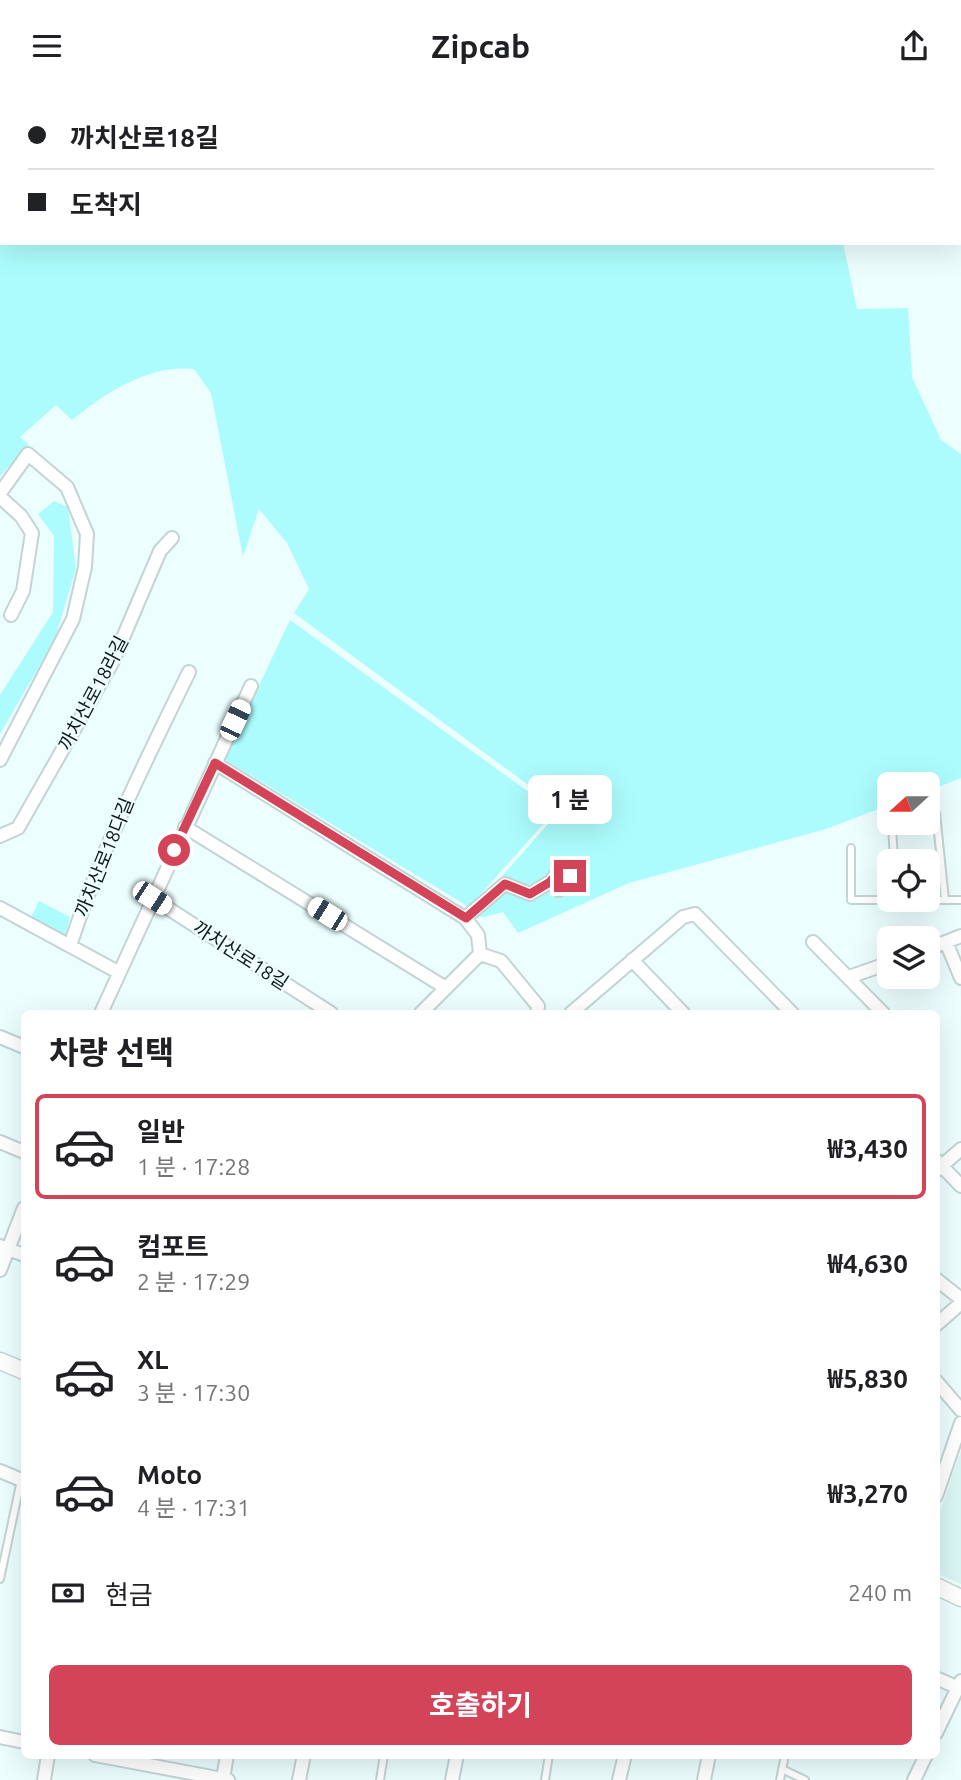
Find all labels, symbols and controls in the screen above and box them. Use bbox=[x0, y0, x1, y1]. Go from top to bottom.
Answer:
icon: menu bbox=[28, 27, 66, 65]
icon: share bbox=[895, 27, 933, 65]
text: Zipcab bbox=[431, 28, 530, 64]
text: 까치산로18길 bbox=[70, 123, 219, 152]
text: 도착지 bbox=[70, 190, 142, 219]
street label: 까치산로18라길 bbox=[54, 632, 132, 754]
car bbox=[217, 697, 254, 743]
north arrow bbox=[877, 772, 940, 835]
map controls bbox=[877, 772, 940, 989]
callout: 1 분 bbox=[528, 775, 612, 823]
text: 1 분 bbox=[550, 787, 590, 812]
street label: 까치산로18다길 bbox=[70, 794, 138, 920]
route start bbox=[158, 834, 190, 866]
button: locate bbox=[877, 849, 940, 912]
route end bbox=[554, 860, 586, 892]
car bbox=[129, 878, 176, 918]
car bbox=[304, 894, 351, 934]
street label: 까치산로18길 bbox=[189, 916, 293, 994]
button: layers bbox=[877, 926, 940, 989]
text: 차량 선택 bbox=[49, 1034, 174, 1070]
icon: car bbox=[53, 1115, 116, 1178]
text: 일반 bbox=[137, 1117, 185, 1146]
text: ₩3,430 bbox=[828, 1134, 908, 1163]
text: 1 분 · 17:28 bbox=[137, 1154, 250, 1179]
icon: car bbox=[53, 1230, 116, 1293]
text: 컴포트 bbox=[137, 1232, 209, 1261]
text: ₩4,630 bbox=[828, 1249, 908, 1278]
text: 2 분 · 17:29 bbox=[137, 1269, 250, 1294]
icon: car bbox=[53, 1345, 116, 1408]
text: XL bbox=[137, 1345, 168, 1374]
text: ₩5,830 bbox=[828, 1364, 908, 1393]
text: 3 분 · 17:30 bbox=[137, 1380, 250, 1405]
icon: car bbox=[53, 1460, 116, 1523]
text: Moto bbox=[137, 1460, 202, 1489]
text: ₩3,270 bbox=[828, 1479, 908, 1508]
text: 4 분 · 17:31 bbox=[137, 1495, 250, 1520]
icon: cash bbox=[49, 1574, 87, 1612]
text: 현금 bbox=[105, 1580, 153, 1609]
text: 240 m bbox=[848, 1580, 912, 1605]
button: 호출하기 bbox=[49, 1665, 912, 1745]

